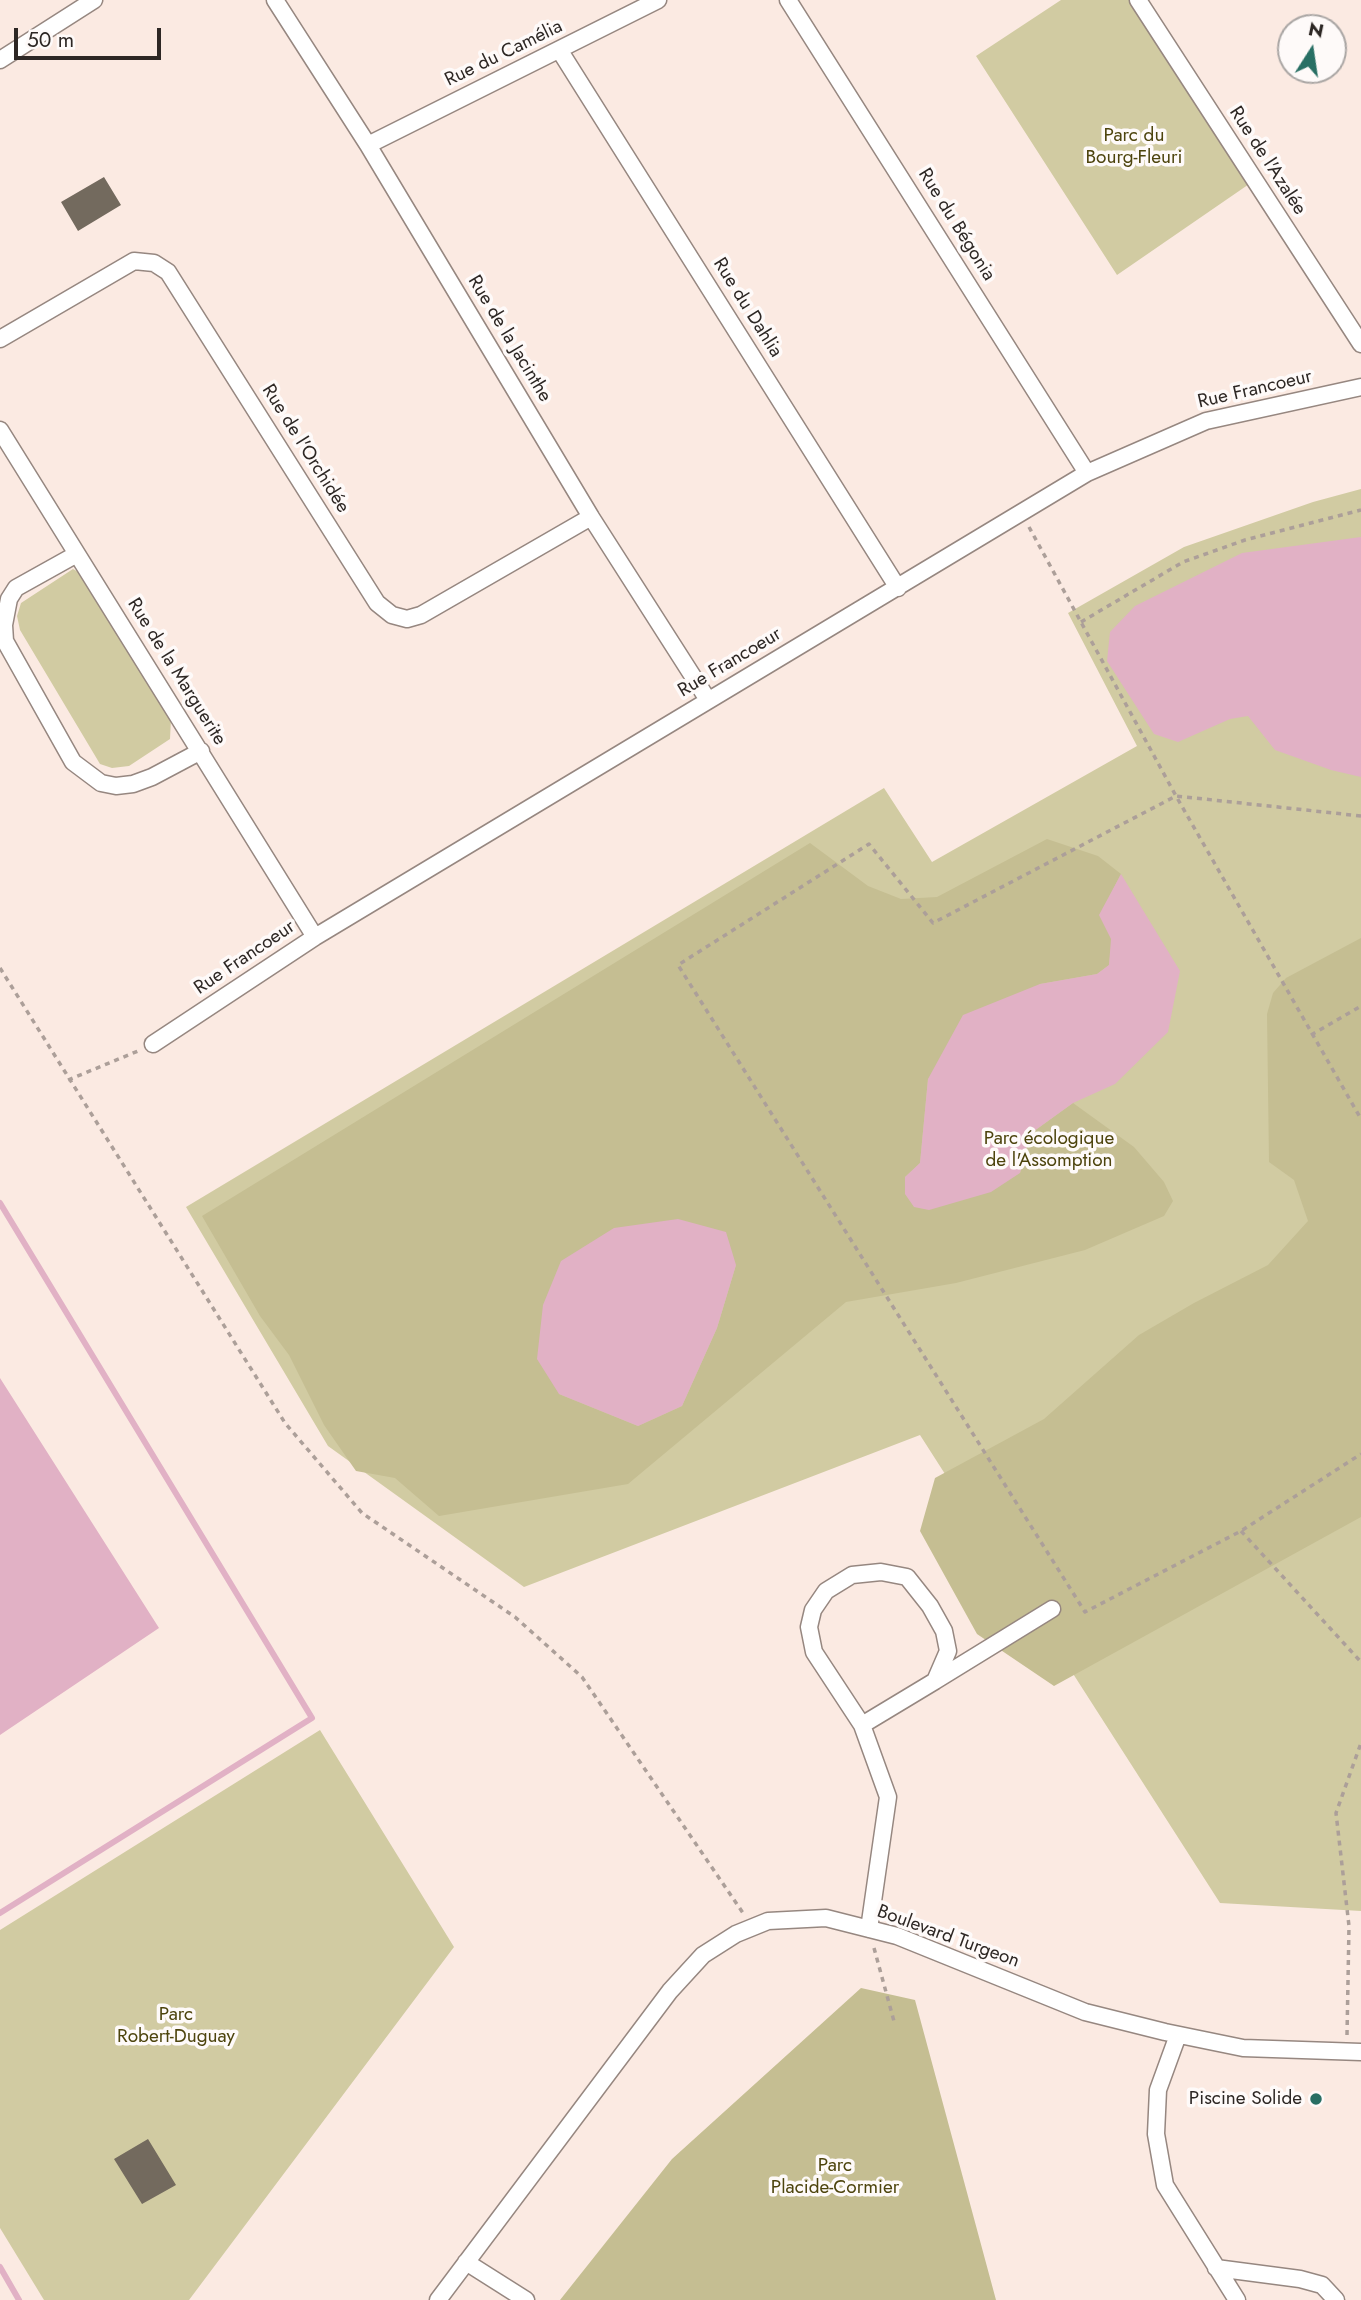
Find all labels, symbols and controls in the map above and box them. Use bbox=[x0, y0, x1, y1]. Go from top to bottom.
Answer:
scale bar bbox=[18, 14, 164, 58]
north arrow bbox=[1277, 14, 1347, 84]
text: N bbox=[1306, 15, 1326, 45]
street label: Rue du Camélia bbox=[442, 16, 566, 92]
text: 50 m bbox=[27, 25, 74, 55]
street label: Rue de l'Azalée bbox=[1223, 103, 1311, 219]
park label: Parc du Bourg-Fleuri bbox=[1085, 125, 1183, 169]
street label: Rue du Bégonia bbox=[912, 165, 1000, 285]
street label: Rue du Dahlia bbox=[707, 254, 787, 362]
street label: Rue de la Jacinthe bbox=[462, 272, 556, 406]
street label: Rue Francoeur bbox=[1196, 366, 1314, 414]
street label: Rue de l'Orchidée bbox=[256, 381, 354, 517]
street label: Rue de la Marguerite bbox=[122, 594, 230, 750]
street label: Rue Francoeur bbox=[674, 623, 786, 703]
street label: Rue Francoeur bbox=[190, 916, 300, 1000]
park label: Parc écologique de l'Assomption bbox=[984, 1128, 1114, 1172]
street label: Boulevard Turgeon bbox=[874, 1901, 1022, 1973]
park label: Parc Robert-Duguay bbox=[117, 2004, 235, 2048]
place label: Piscine Solide bbox=[1189, 2088, 1302, 2110]
marker: Piscine Solide bbox=[1308, 2091, 1324, 2107]
park label: Parc Placide-Cormier bbox=[771, 2155, 899, 2199]

